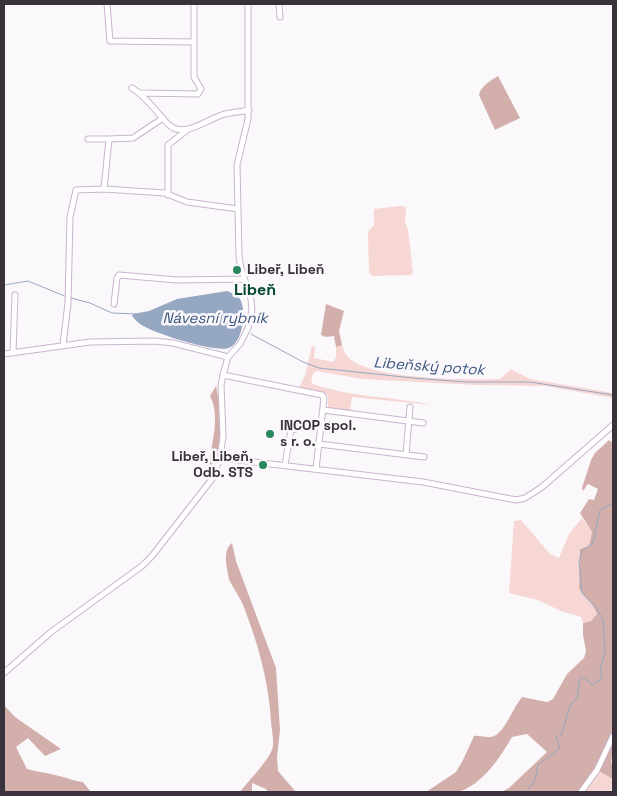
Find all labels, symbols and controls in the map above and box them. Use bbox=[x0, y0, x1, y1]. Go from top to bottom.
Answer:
place label: Libeř, Libeň bbox=[247, 262, 324, 278]
marker: Libeř, Libeň bbox=[231, 264, 243, 276]
district label: Libeň bbox=[234, 281, 276, 301]
water label: Návesní rybník bbox=[163, 310, 267, 328]
water label: Libeňský potok bbox=[373, 354, 485, 380]
place label: INCOP spol. s r. o. bbox=[280, 418, 356, 451]
marker: INCOP spol. s r. o. bbox=[264, 428, 276, 440]
place label: Libeř, Libeň, Odb. STS bbox=[172, 449, 253, 482]
marker: Libeř, Libeň, Odb. STS bbox=[257, 459, 269, 471]

